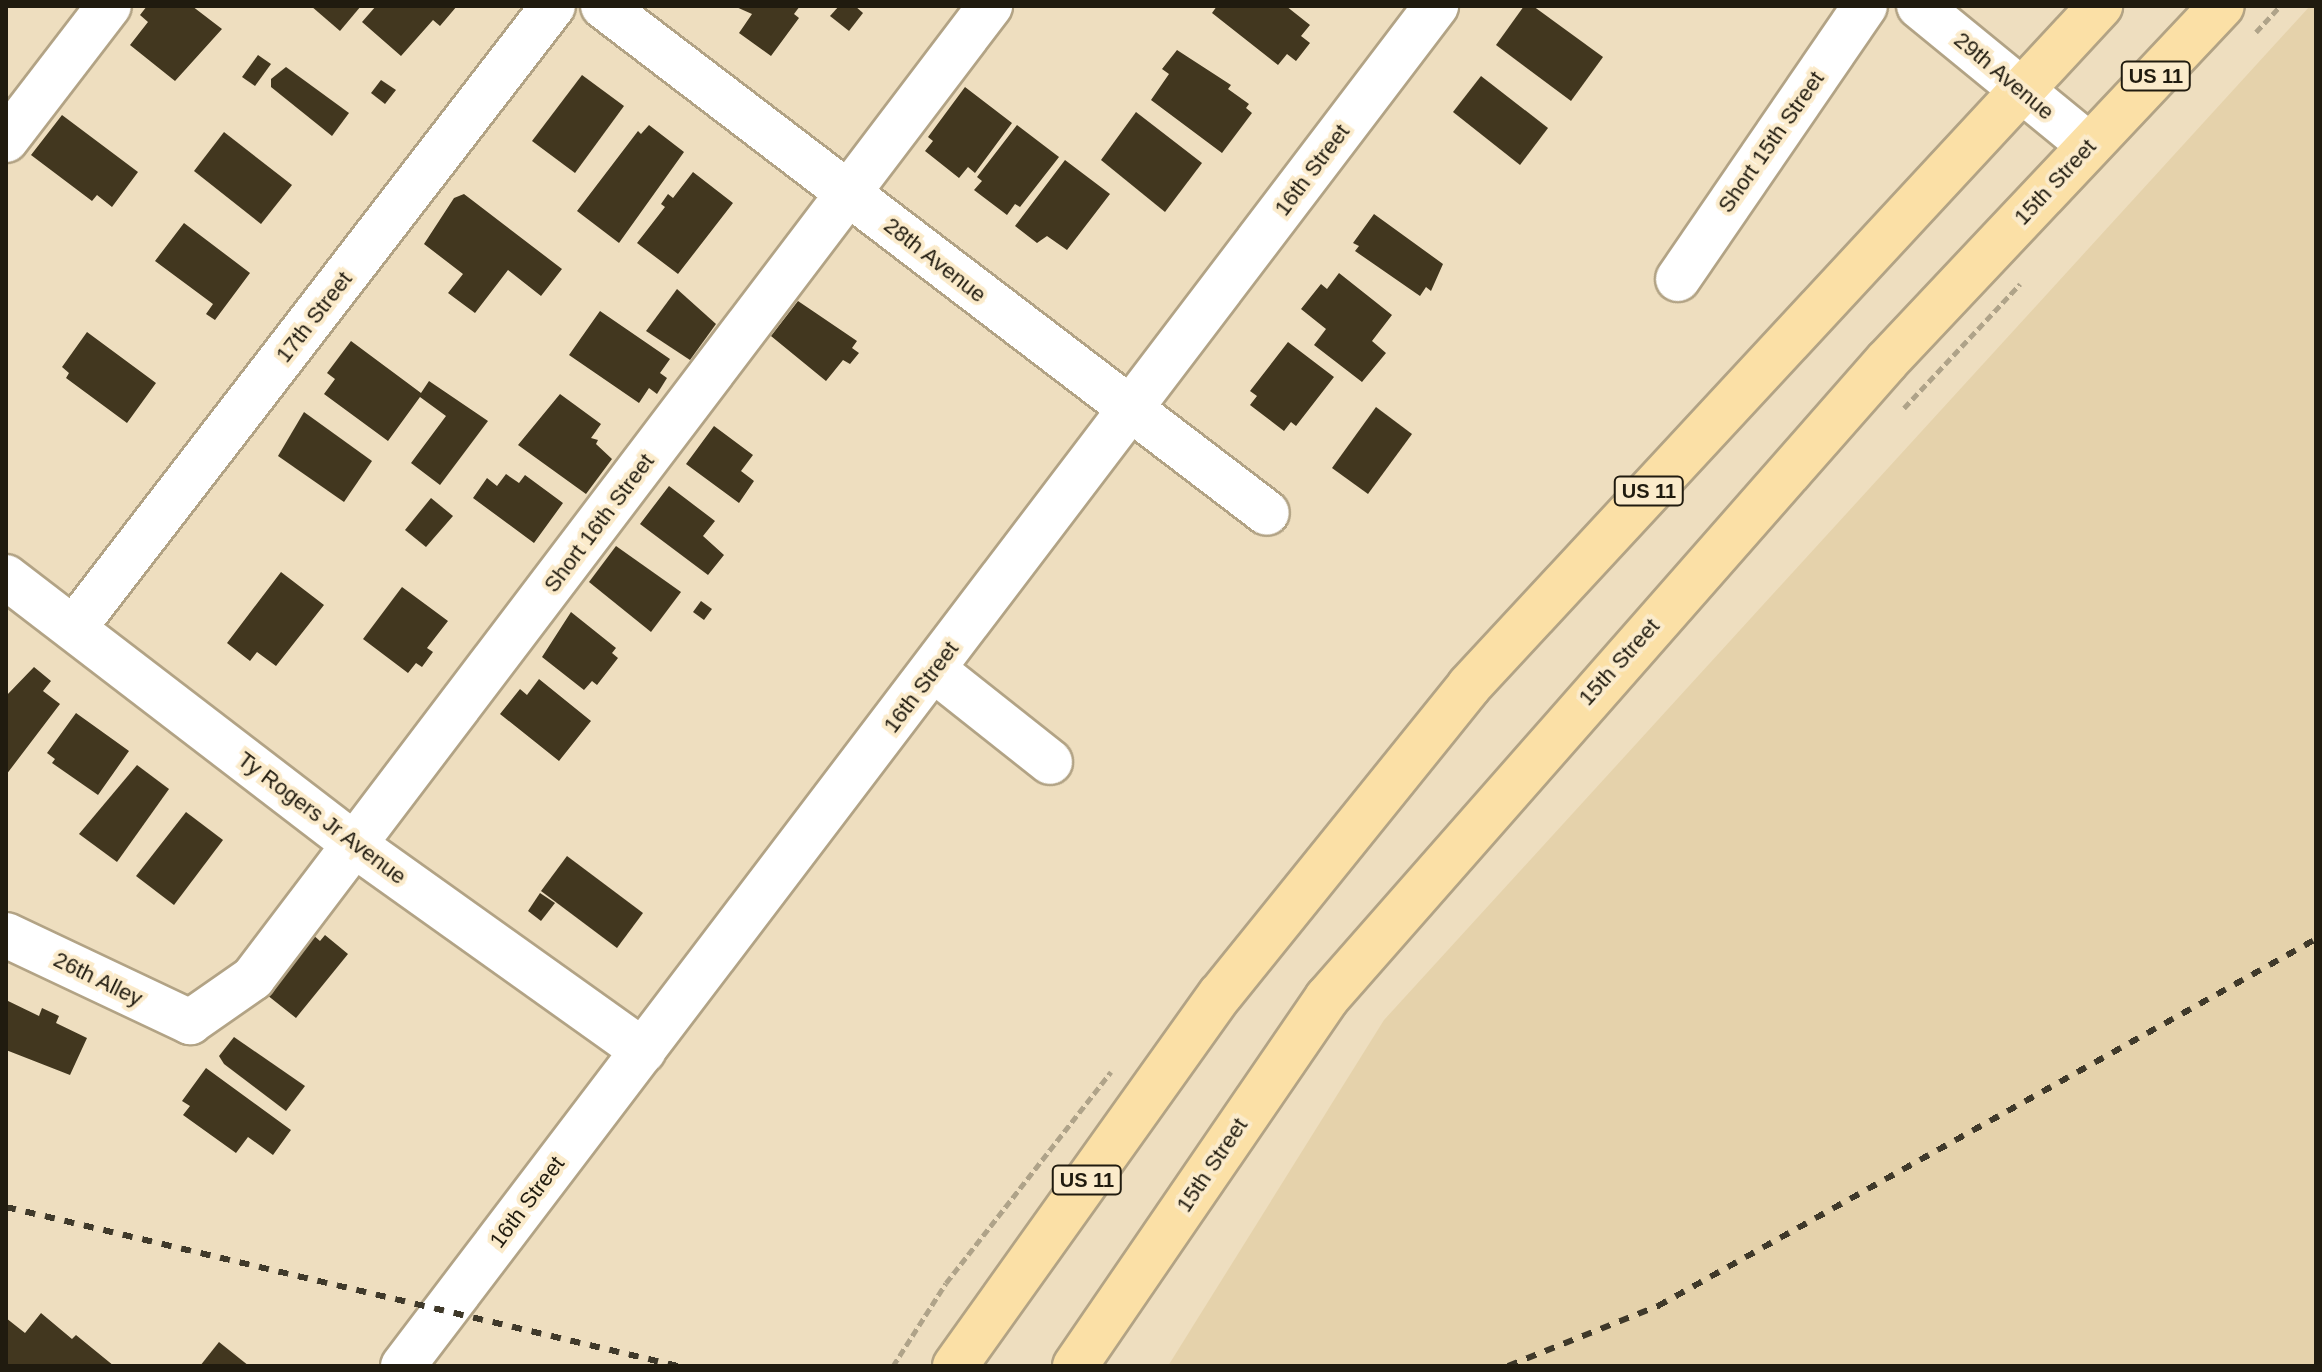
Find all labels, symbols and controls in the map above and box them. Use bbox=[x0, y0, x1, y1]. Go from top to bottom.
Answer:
street label: 29th Avenue bbox=[1948, 26, 2060, 126]
road number: US 11 bbox=[2120, 60, 2192, 92]
street label: Short 15th Street bbox=[1712, 66, 1830, 218]
street label: 16th Street bbox=[1269, 119, 1355, 221]
street label: 15th Street bbox=[2009, 134, 2101, 230]
street label: 28th Avenue bbox=[878, 212, 992, 308]
street label: 17th Street bbox=[270, 266, 358, 368]
street label: Short 16th Street bbox=[538, 449, 660, 597]
road number: US 11 bbox=[1613, 475, 1685, 507]
street label: 15th Street bbox=[1573, 613, 1665, 711]
street label: 16th Street bbox=[878, 636, 964, 738]
street label: Ty Rogers Jr Avenue bbox=[232, 746, 412, 890]
street label: 26th Alley bbox=[49, 946, 147, 1012]
street label: 15th Street bbox=[1171, 1113, 1253, 1217]
street label: 16th Street bbox=[484, 1151, 570, 1253]
road number: US 11 bbox=[1051, 1164, 1123, 1196]

